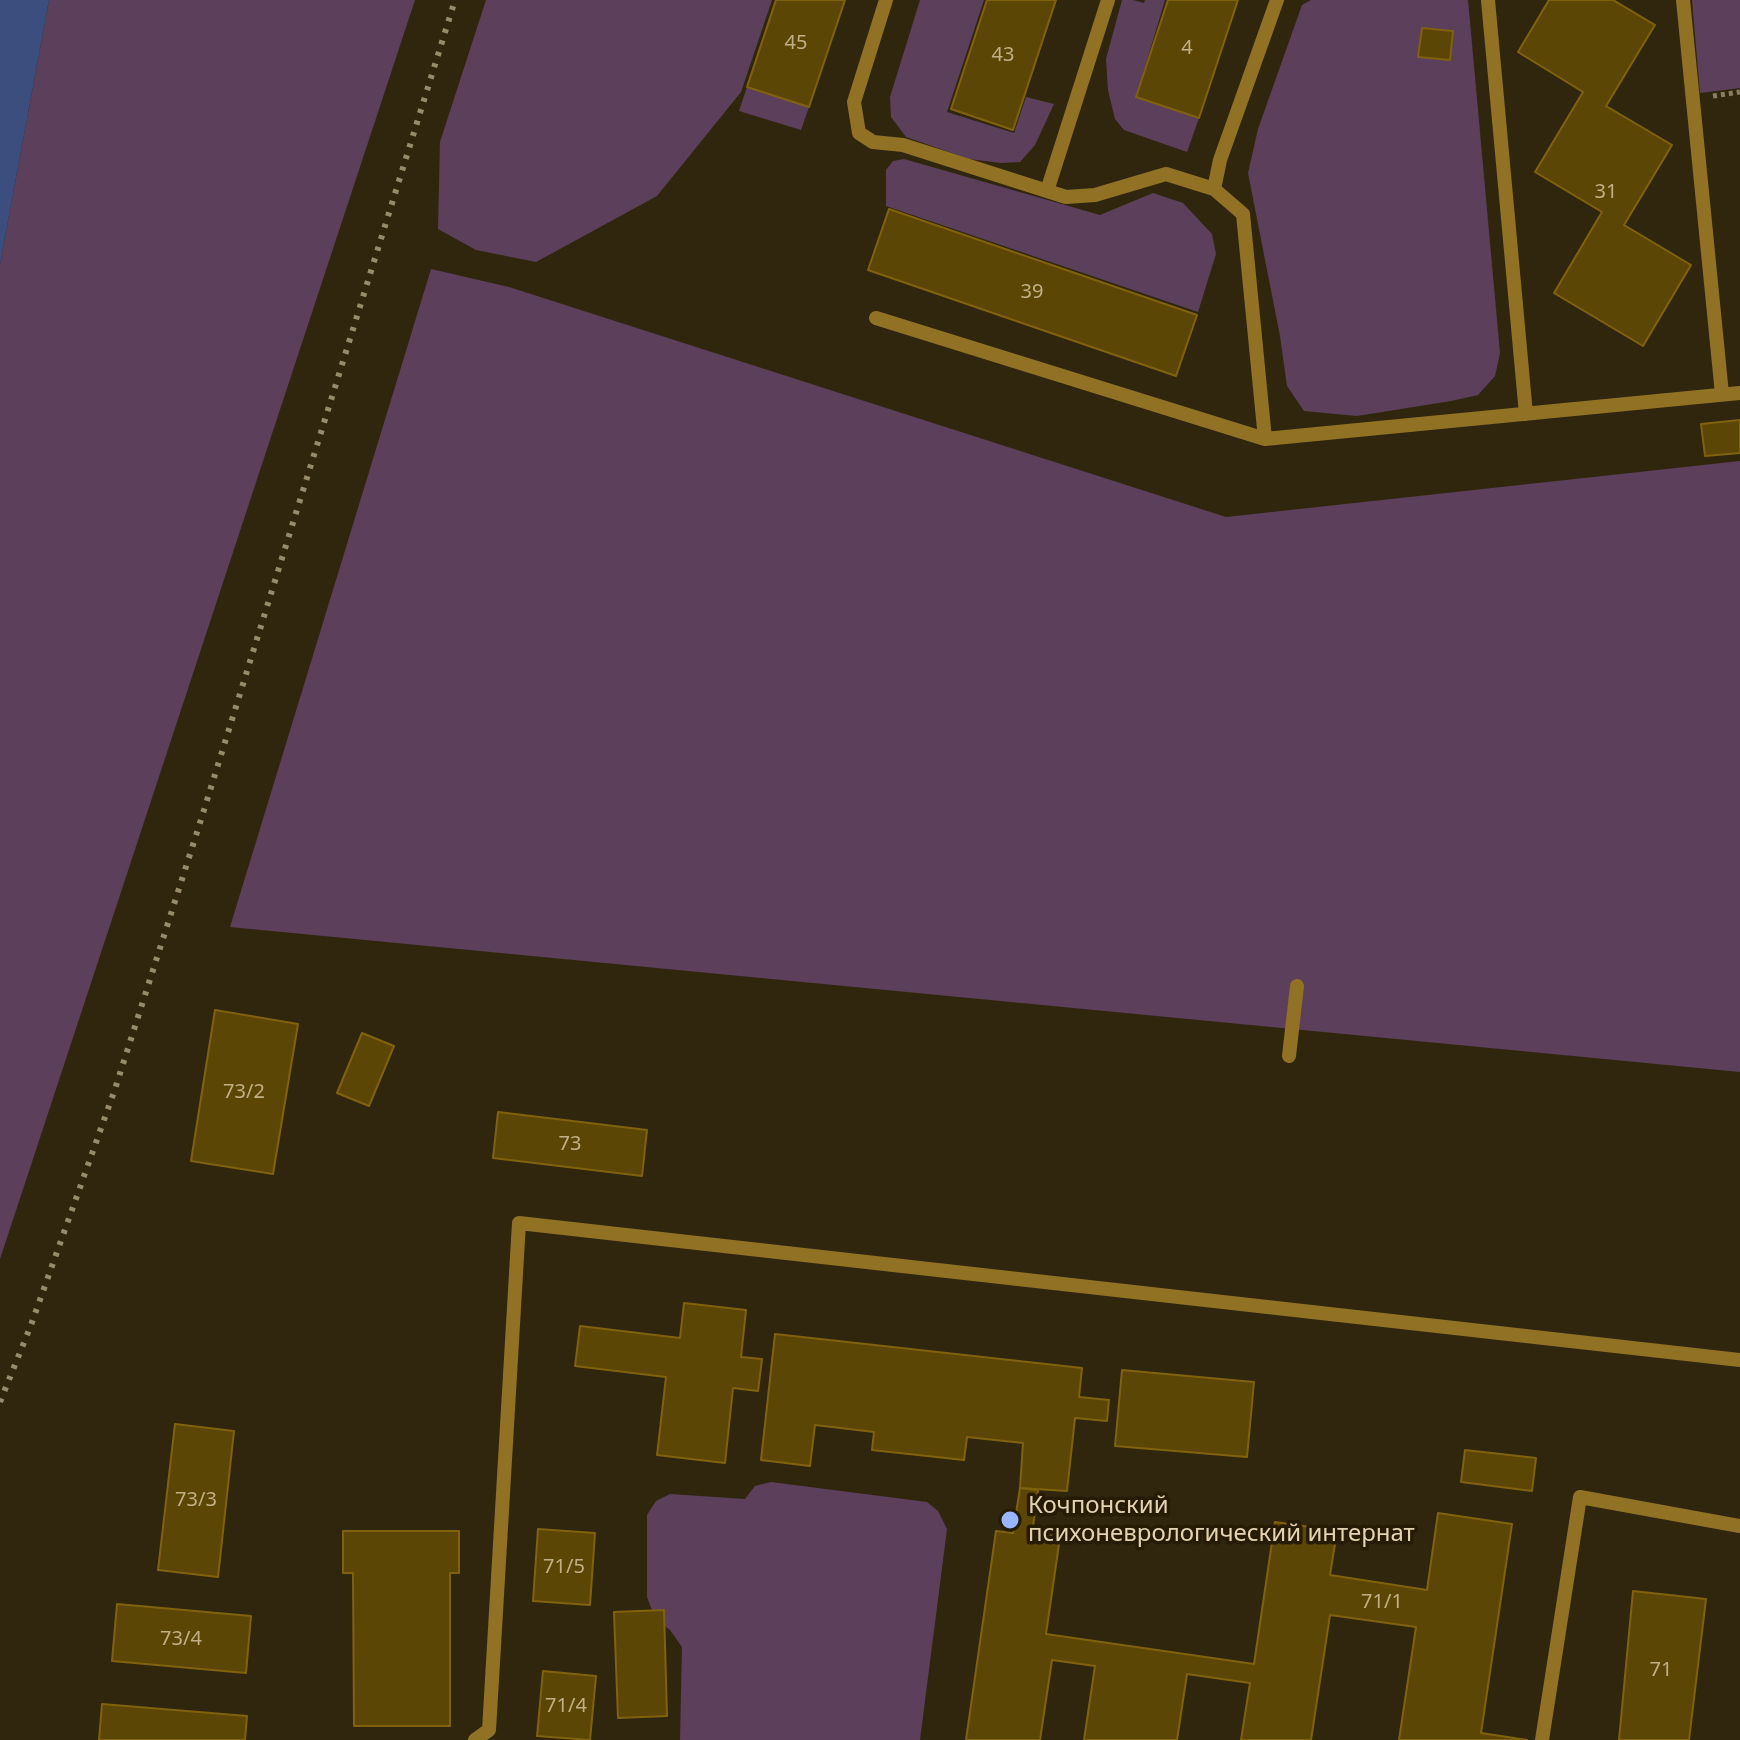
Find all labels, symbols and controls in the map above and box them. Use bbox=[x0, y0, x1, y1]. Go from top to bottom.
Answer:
house number: 45 bbox=[785, 31, 807, 55]
house number: 4 bbox=[1181, 36, 1193, 60]
house number: 43 bbox=[992, 43, 1014, 67]
house number: 31 bbox=[1595, 180, 1617, 204]
house number: 39 bbox=[1021, 280, 1043, 304]
house number: 73/2 bbox=[223, 1080, 265, 1104]
house number: 73 bbox=[559, 1132, 581, 1156]
house number: 73/3 bbox=[175, 1488, 217, 1512]
place label: Кочпонский психоневрологический интернат bbox=[1028, 1492, 1415, 1548]
marker: Кочпонский психоневрологический интернат bbox=[999, 1509, 1021, 1531]
house number: 71/5 bbox=[543, 1555, 585, 1579]
house number: 71/1 bbox=[1361, 1590, 1403, 1614]
house number: 73/4 bbox=[160, 1627, 202, 1651]
house number: 71 bbox=[1650, 1658, 1672, 1682]
house number: 71/4 bbox=[545, 1694, 587, 1718]

